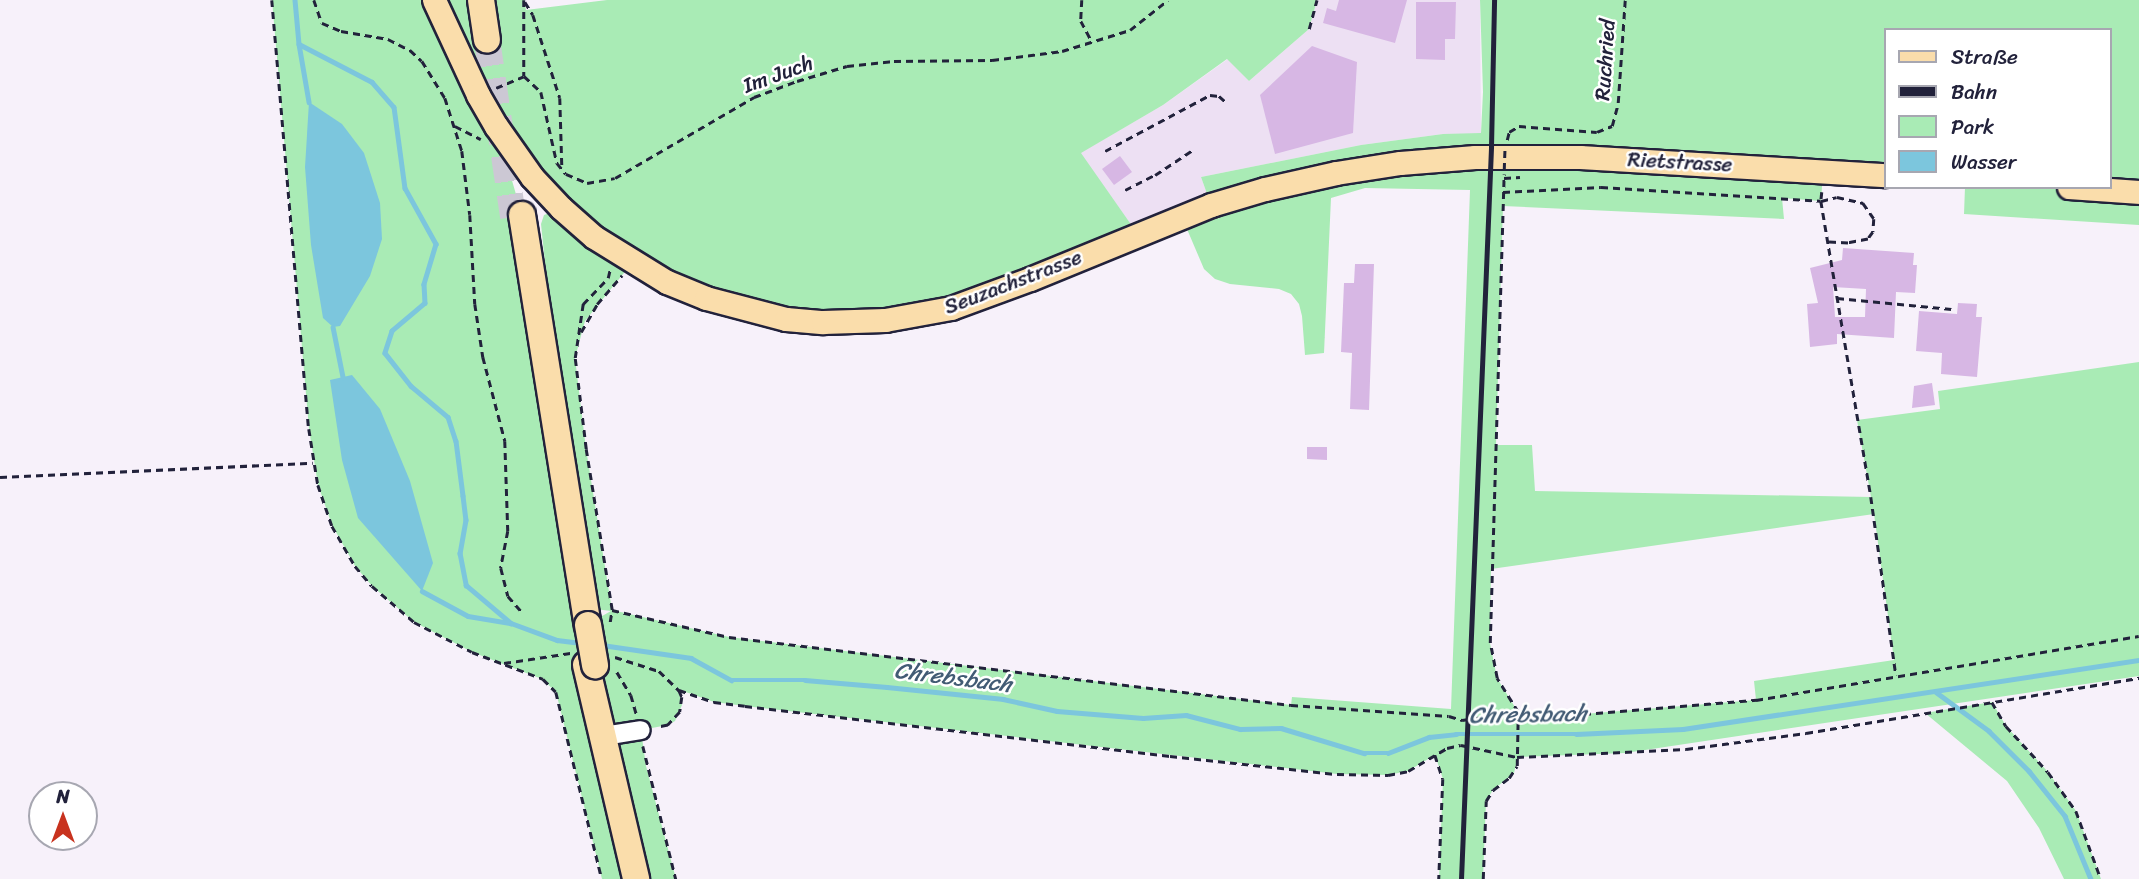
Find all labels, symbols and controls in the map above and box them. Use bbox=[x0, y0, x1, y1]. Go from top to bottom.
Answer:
street label: Ruchried bbox=[1590, 19, 1620, 101]
legend bbox=[1884, 28, 2111, 189]
text: Straße bbox=[1951, 38, 2018, 76]
street label: Im Juch bbox=[740, 50, 816, 98]
text: Bahn bbox=[1951, 73, 1997, 111]
text: Park bbox=[1951, 108, 1994, 146]
text: Wasser bbox=[1951, 143, 2016, 181]
street label: Rietstrasse bbox=[1627, 147, 1733, 177]
street label: Seuzachstrasse bbox=[941, 244, 1085, 320]
water label: Chrebsbach bbox=[893, 657, 1013, 699]
water label: Chrebsbach bbox=[1469, 700, 1587, 730]
text: N bbox=[56, 780, 70, 813]
north arrow bbox=[28, 781, 98, 851]

